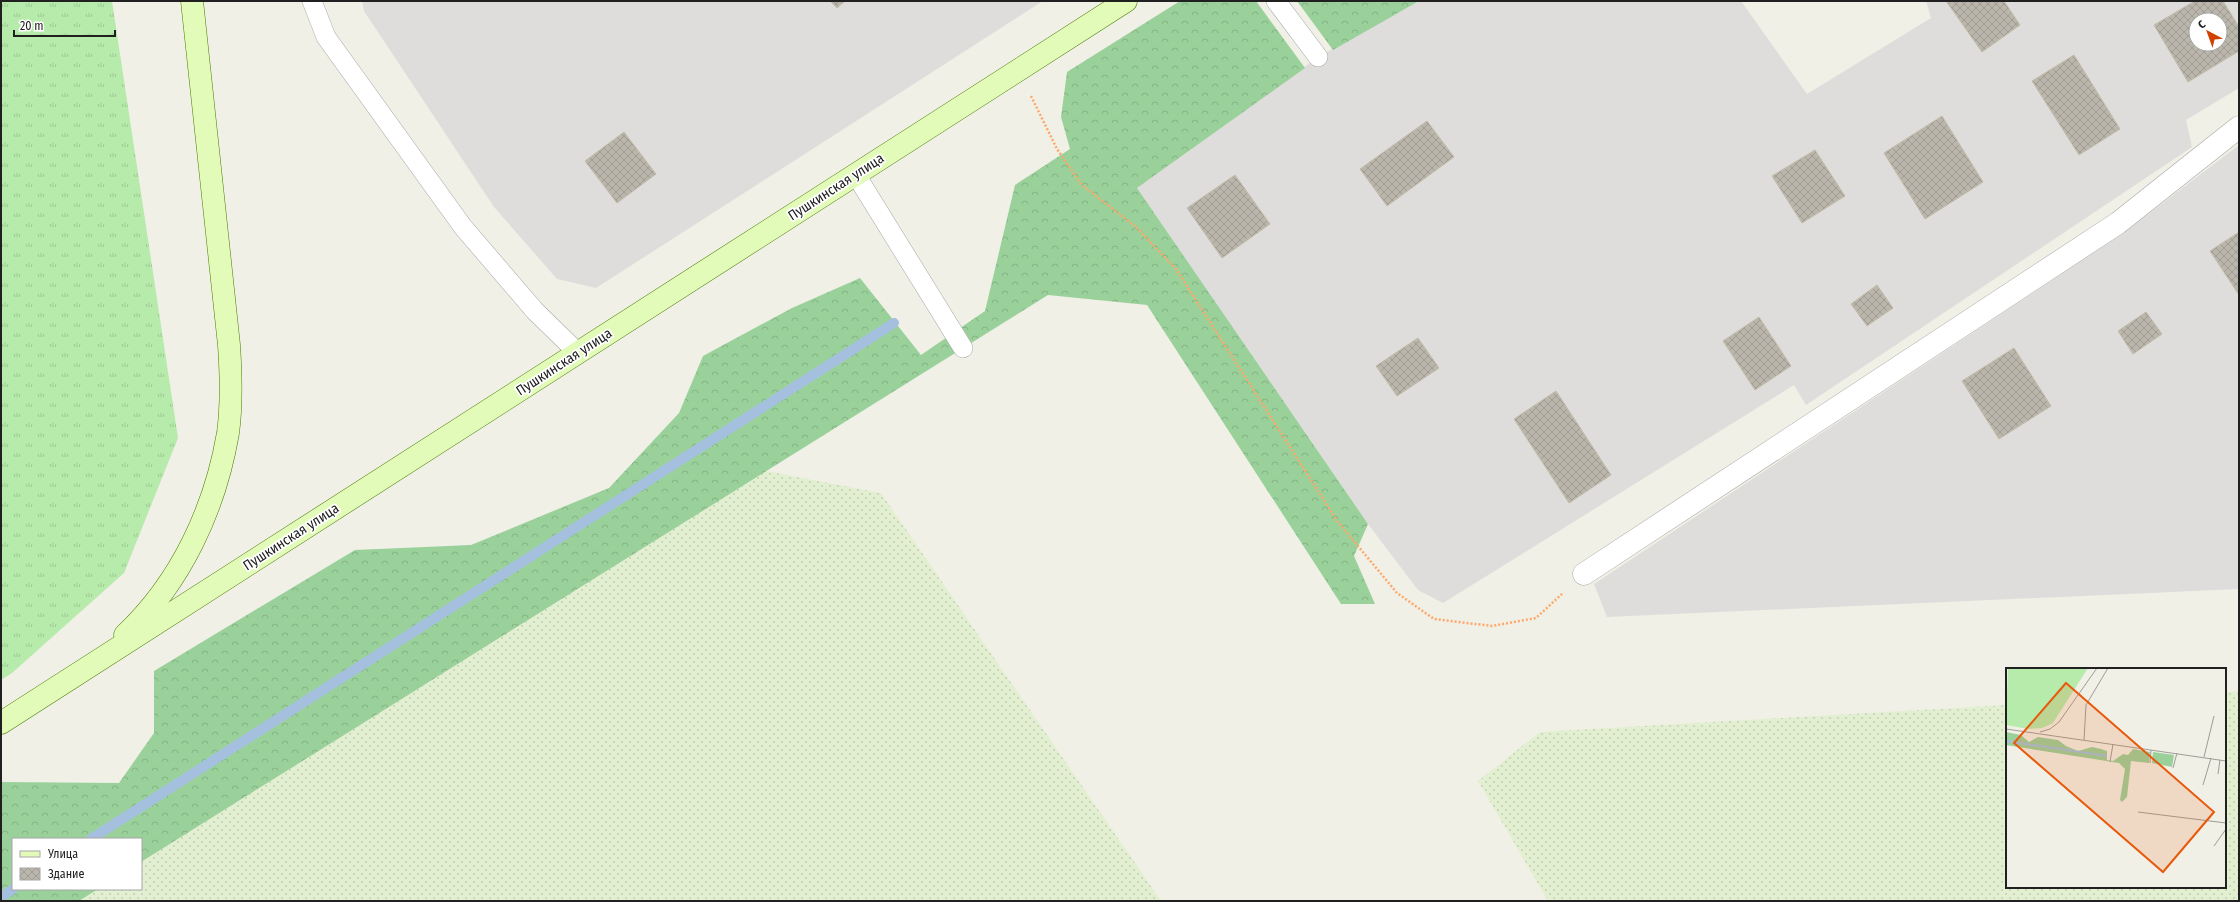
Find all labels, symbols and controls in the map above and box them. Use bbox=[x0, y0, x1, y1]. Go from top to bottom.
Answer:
scale bar bbox=[14, 12, 115, 38]
north arrow bbox=[2188, 12, 2228, 52]
text: С bbox=[2195, 18, 2208, 32]
text: 20 m bbox=[20, 19, 44, 33]
street label: Пушкинская улица bbox=[785, 150, 887, 224]
street label: Пушкинская улица bbox=[513, 325, 615, 399]
street label: Пушкинская улица bbox=[240, 500, 342, 574]
inset map bbox=[2006, 668, 2226, 888]
legend bbox=[12, 838, 142, 890]
text: Улица bbox=[47, 847, 78, 861]
text: Здание bbox=[48, 867, 84, 881]

